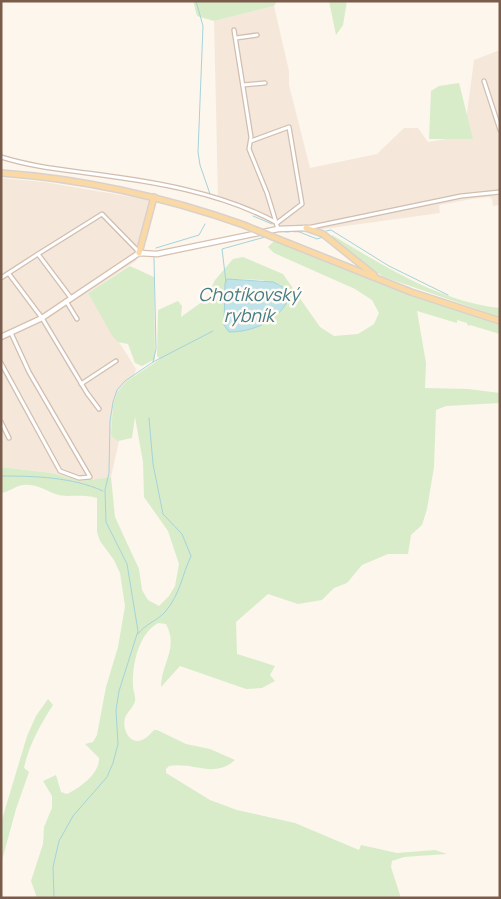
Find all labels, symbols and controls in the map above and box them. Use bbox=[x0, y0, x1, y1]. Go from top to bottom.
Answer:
water label: Chotíkovský rybník bbox=[198, 282, 302, 327]

